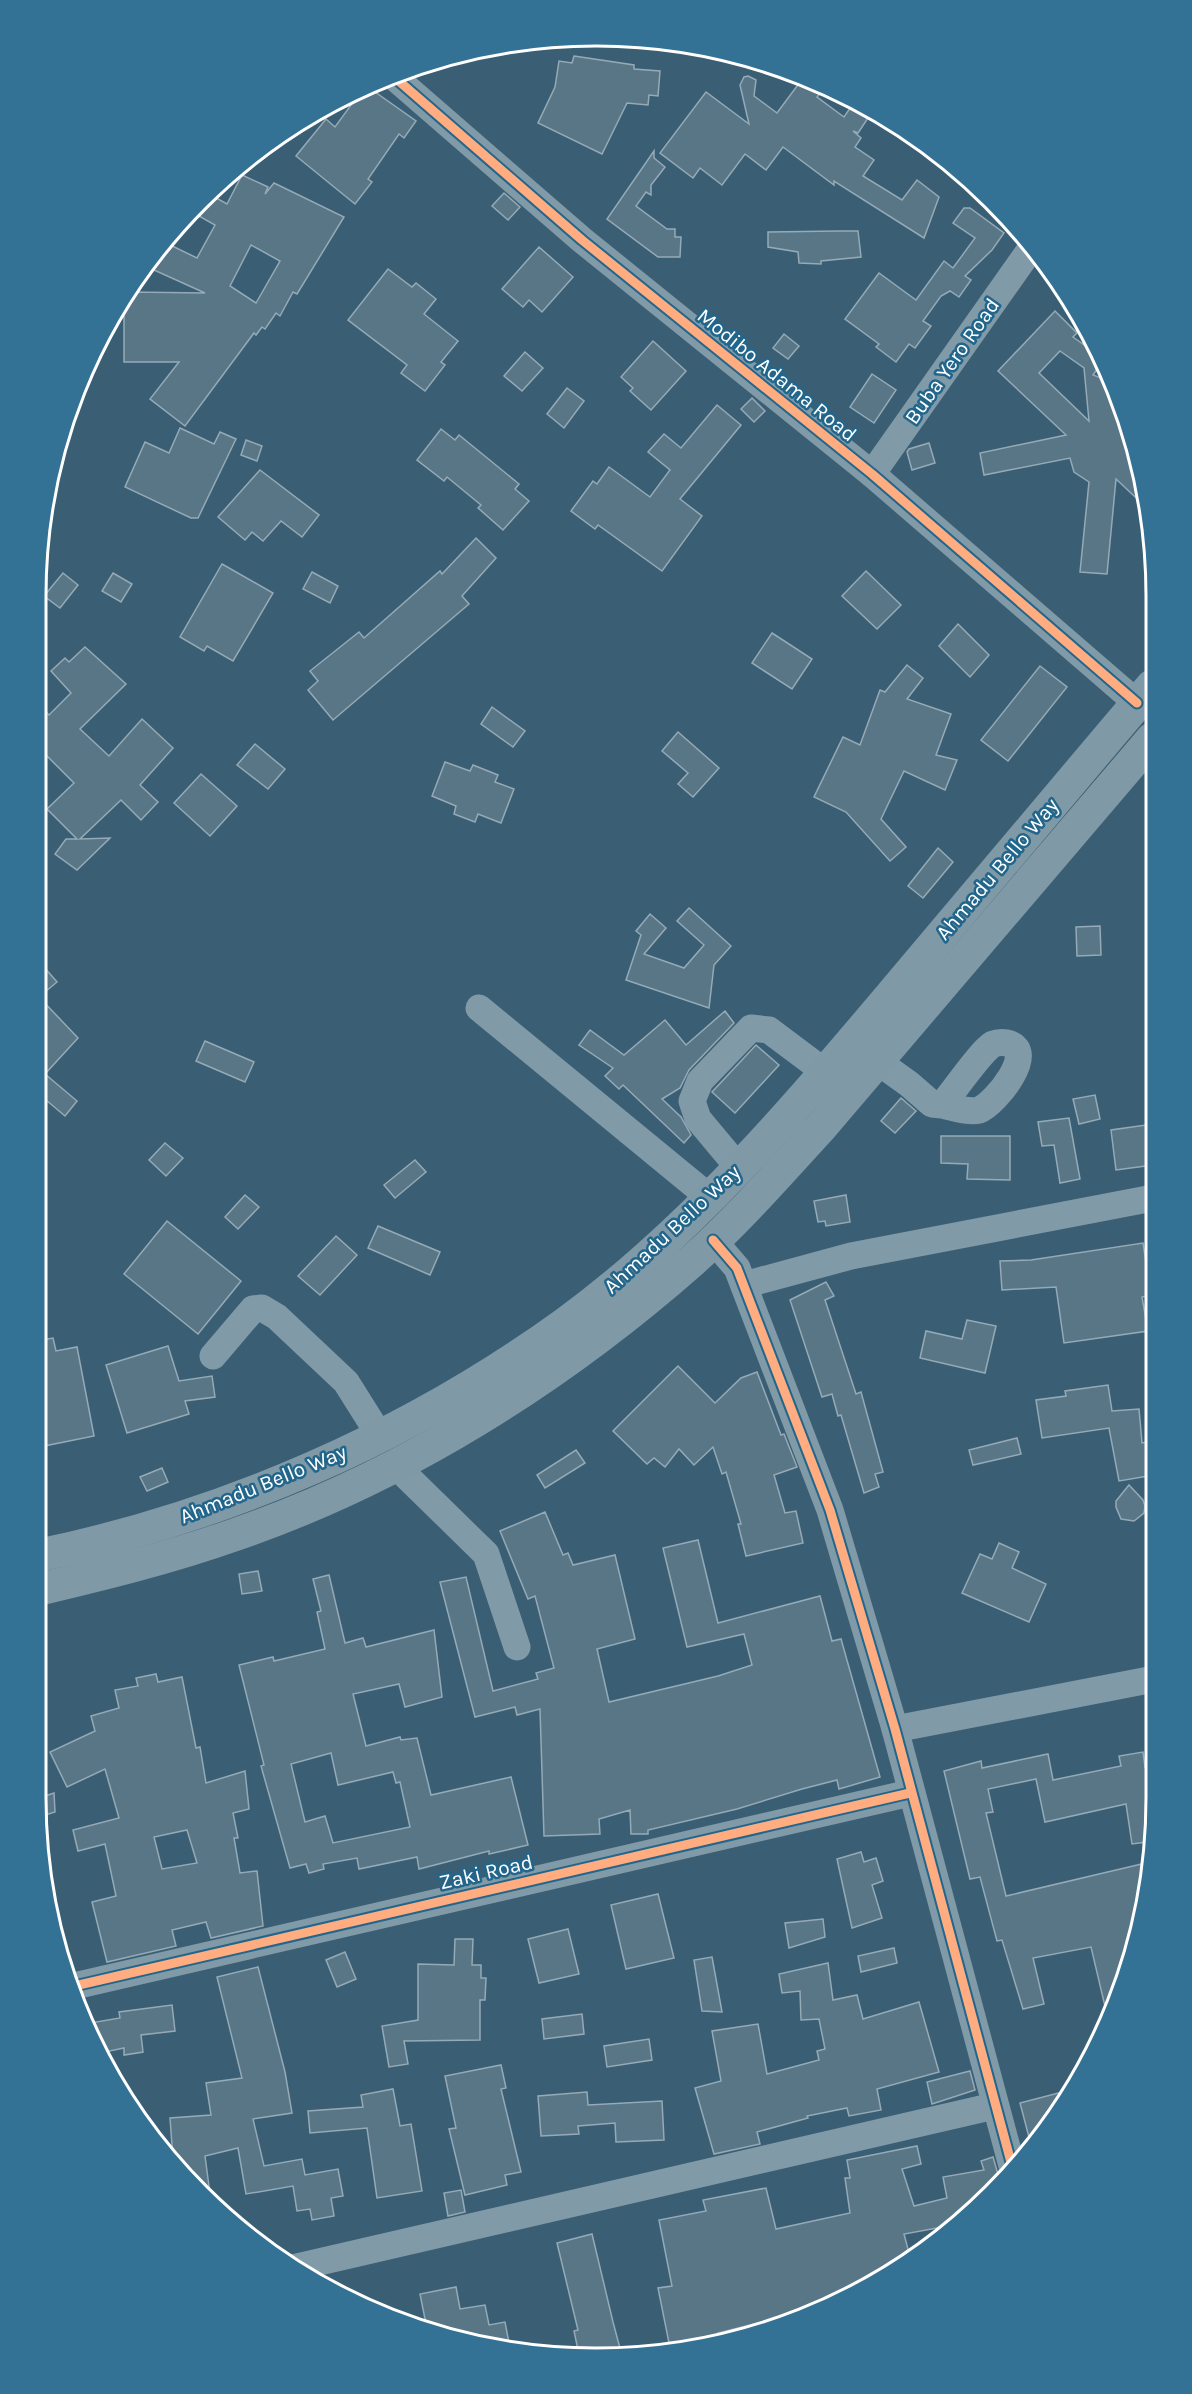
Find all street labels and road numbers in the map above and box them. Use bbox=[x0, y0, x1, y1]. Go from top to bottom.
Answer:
street label: Buba Yero Road bbox=[900, 293, 1004, 429]
street label: Modibo Adama Road bbox=[693, 304, 861, 446]
street label: Ahmadu Bello Way bbox=[931, 793, 1063, 945]
street label: Ahmadu Bello Way bbox=[599, 1160, 745, 1298]
street label: Ahmadu Bello Way bbox=[176, 1440, 350, 1528]
street label: Zaki Road bbox=[437, 1850, 535, 1894]

